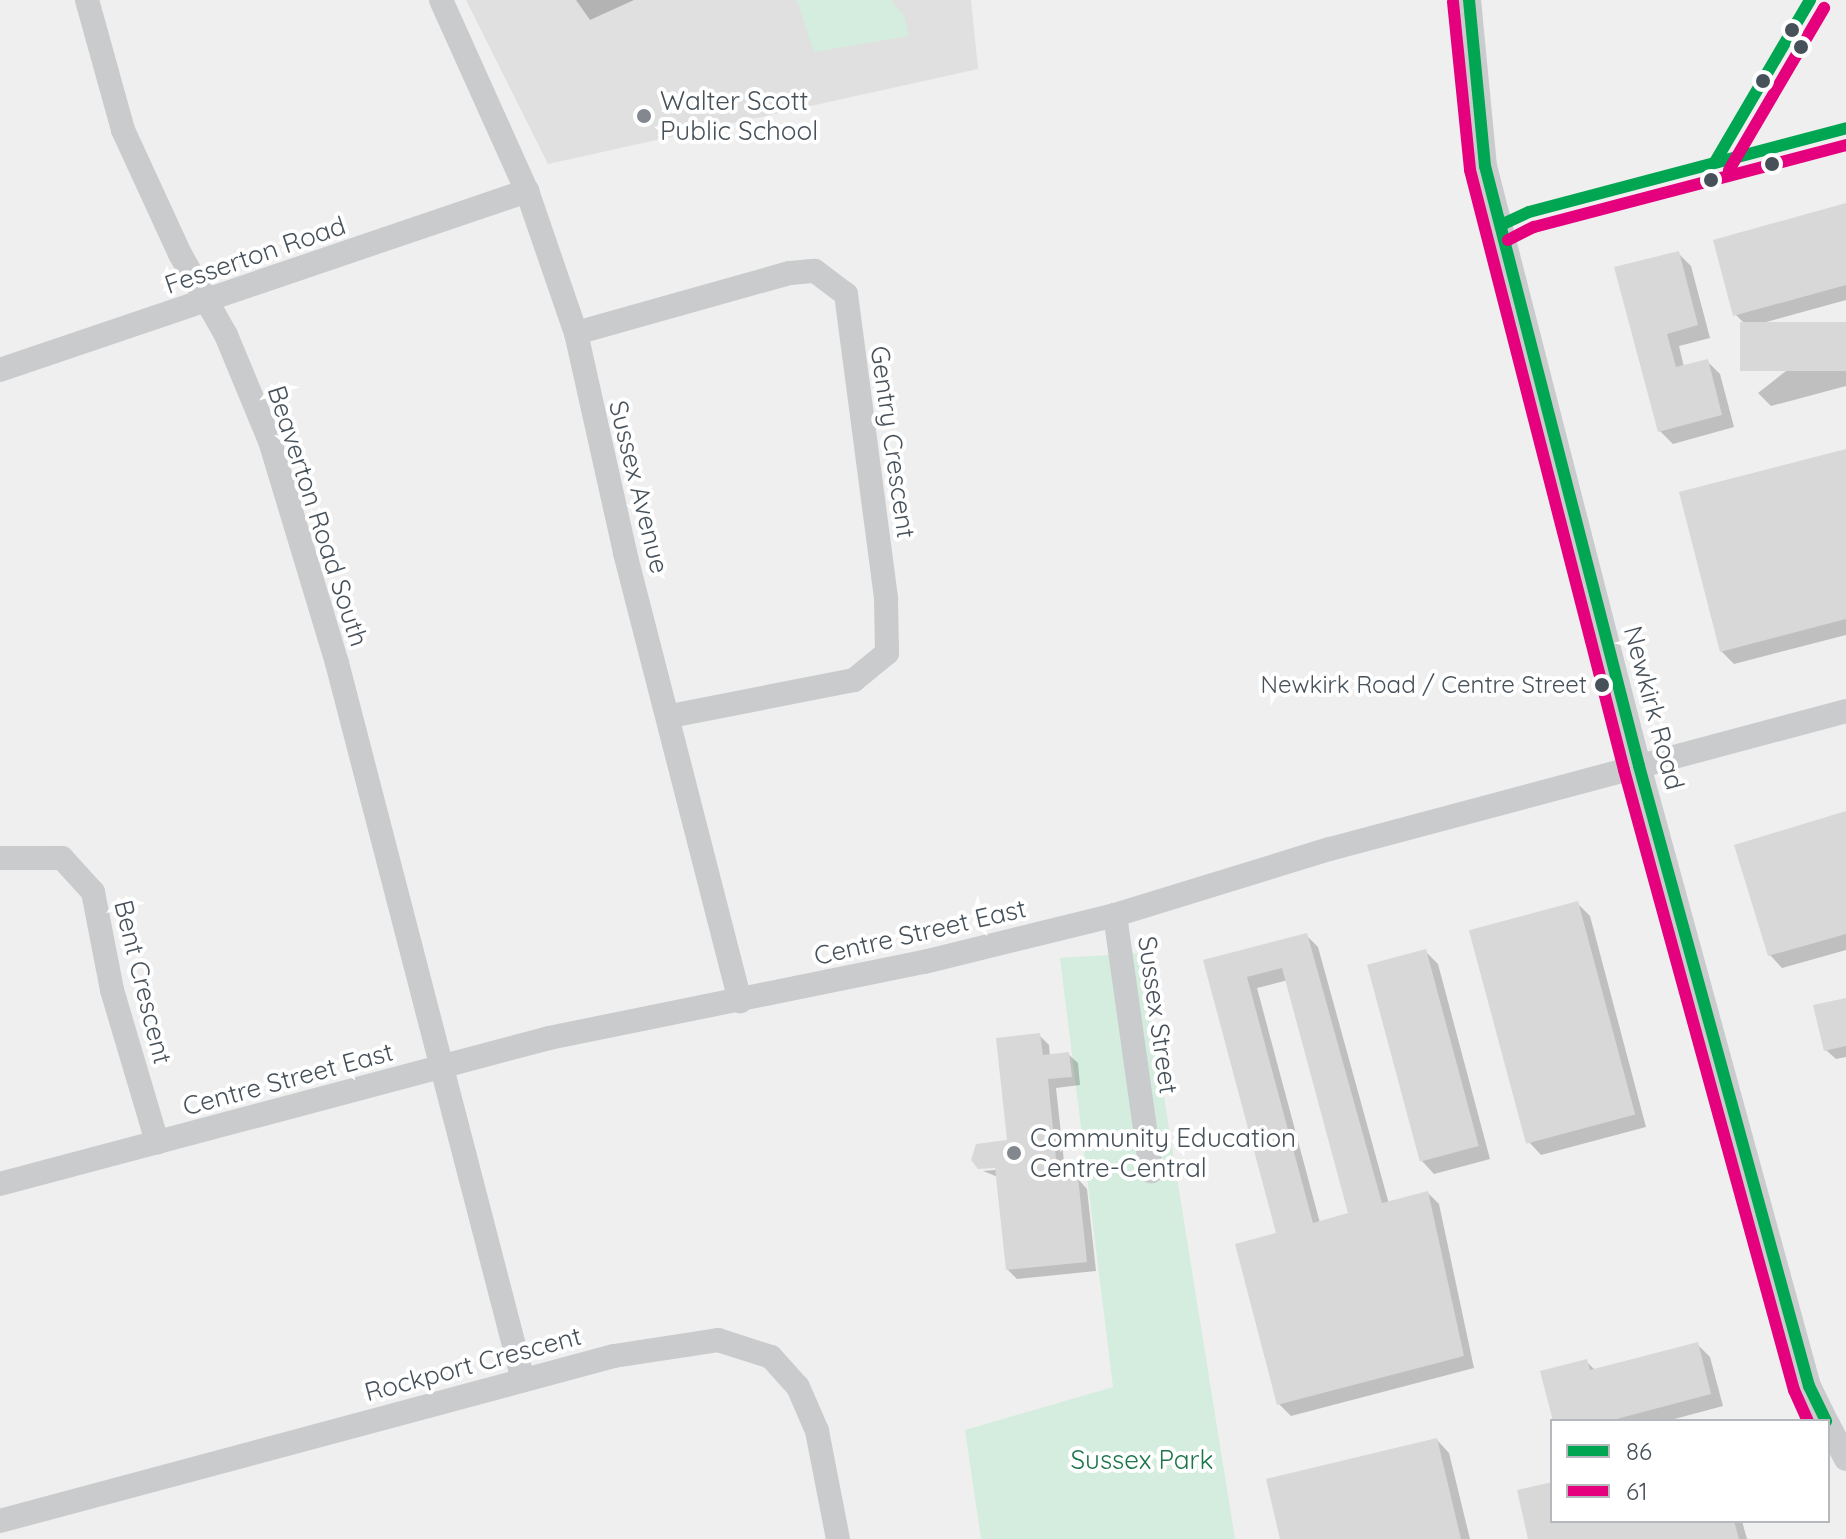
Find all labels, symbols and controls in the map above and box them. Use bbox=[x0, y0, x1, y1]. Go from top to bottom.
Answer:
unlabelled marker bbox=[1784, 22, 1800, 38]
unlabelled marker bbox=[1793, 39, 1809, 55]
unlabelled marker bbox=[1755, 73, 1771, 89]
place label: Walter Scott Public School bbox=[660, 85, 818, 146]
marker: Walter Scott Public School bbox=[635, 107, 653, 125]
unlabelled marker bbox=[1764, 156, 1780, 172]
unlabelled marker bbox=[1703, 172, 1719, 188]
street label: Fesserton Road bbox=[161, 209, 349, 301]
street label: Gentry Crescent bbox=[864, 344, 922, 540]
street label: Beaverton Road South bbox=[261, 382, 375, 650]
street label: Sussex Avenue bbox=[602, 397, 676, 577]
street label: Newkirk Road bbox=[1617, 623, 1691, 793]
place label: Newkirk Road / Centre Street bbox=[1260, 671, 1587, 699]
marker: Newkirk Road / Centre Street bbox=[1594, 677, 1610, 693]
street label: Centre Street East bbox=[811, 892, 1029, 972]
street label: Bent Crescent bbox=[108, 897, 178, 1067]
street label: Sussex Street bbox=[1131, 934, 1185, 1096]
street label: Centre Street East bbox=[179, 1036, 397, 1122]
place label: Community Education Centre-Central bbox=[1030, 1122, 1296, 1184]
marker: Community Education Centre-Central bbox=[1005, 1144, 1023, 1162]
street label: Rockport Crescent bbox=[361, 1320, 585, 1408]
legend bbox=[1550, 1419, 1830, 1523]
text: 86 bbox=[1626, 1436, 1652, 1466]
park label: Sussex Park bbox=[1070, 1444, 1214, 1476]
text: 61 bbox=[1626, 1476, 1648, 1506]

